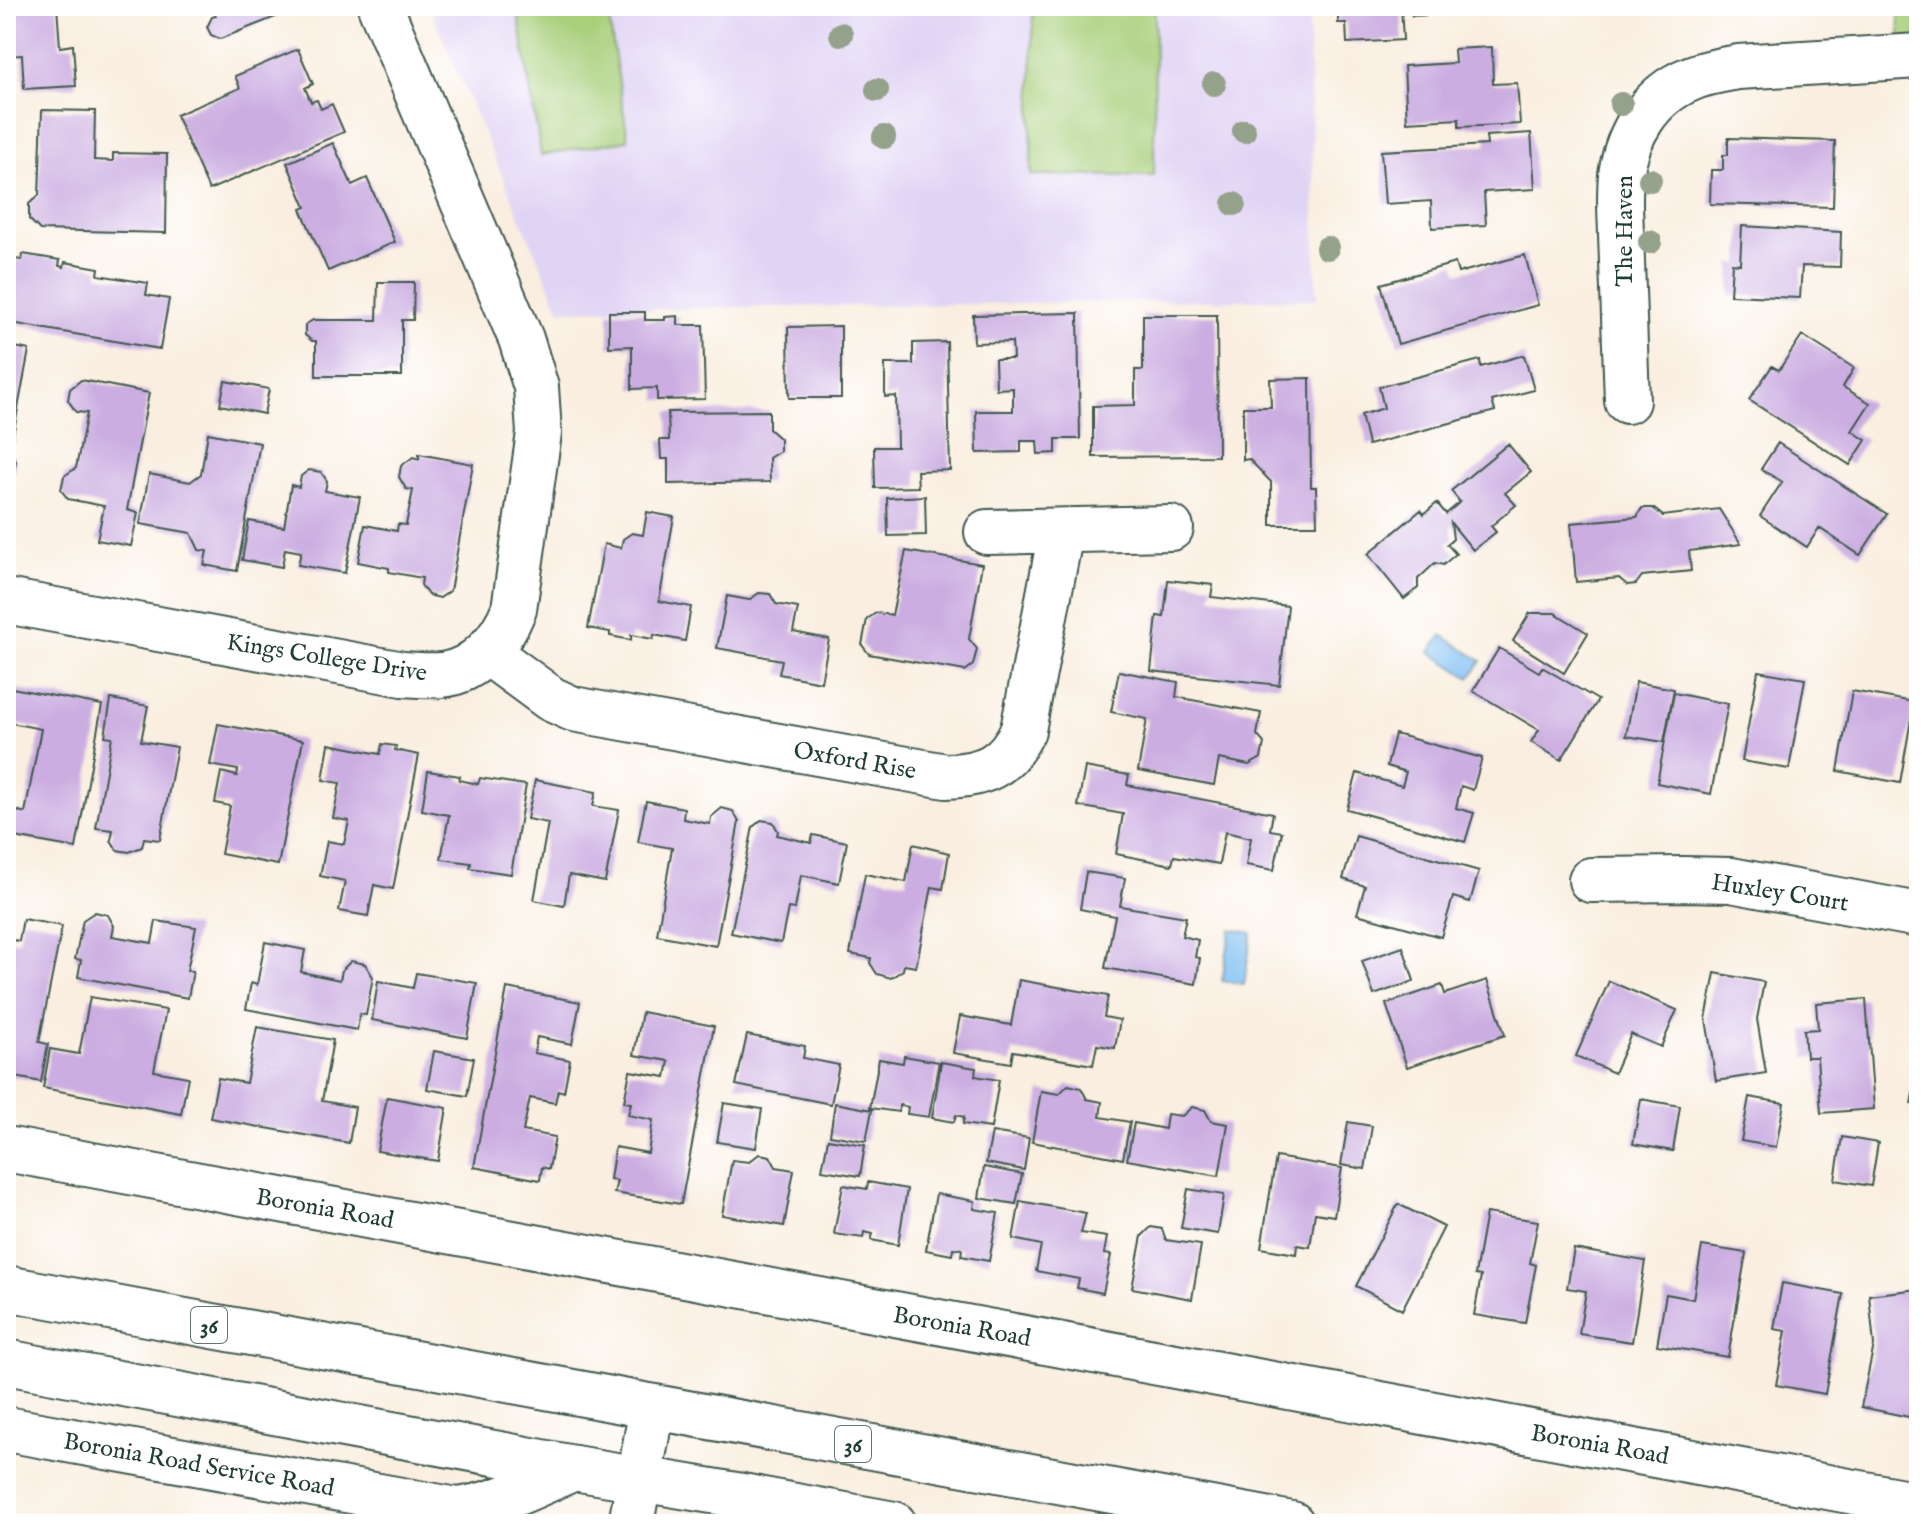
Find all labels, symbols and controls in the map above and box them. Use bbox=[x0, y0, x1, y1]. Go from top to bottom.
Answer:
street label: The Haven bbox=[1610, 175, 1641, 287]
street label: Kings College Drive bbox=[224, 627, 429, 690]
street label: Oxford Rise bbox=[791, 735, 918, 787]
street label: Huxley Court bbox=[1709, 867, 1851, 920]
street label: Boronia Road bbox=[253, 1182, 396, 1237]
street label: Boronia Road bbox=[890, 1300, 1033, 1355]
road number: 36 bbox=[191, 1307, 227, 1343]
street label: Boronia Road bbox=[1528, 1418, 1671, 1473]
street label: Boronia Road Service Road bbox=[61, 1426, 337, 1505]
road number: 36 bbox=[835, 1426, 871, 1462]

